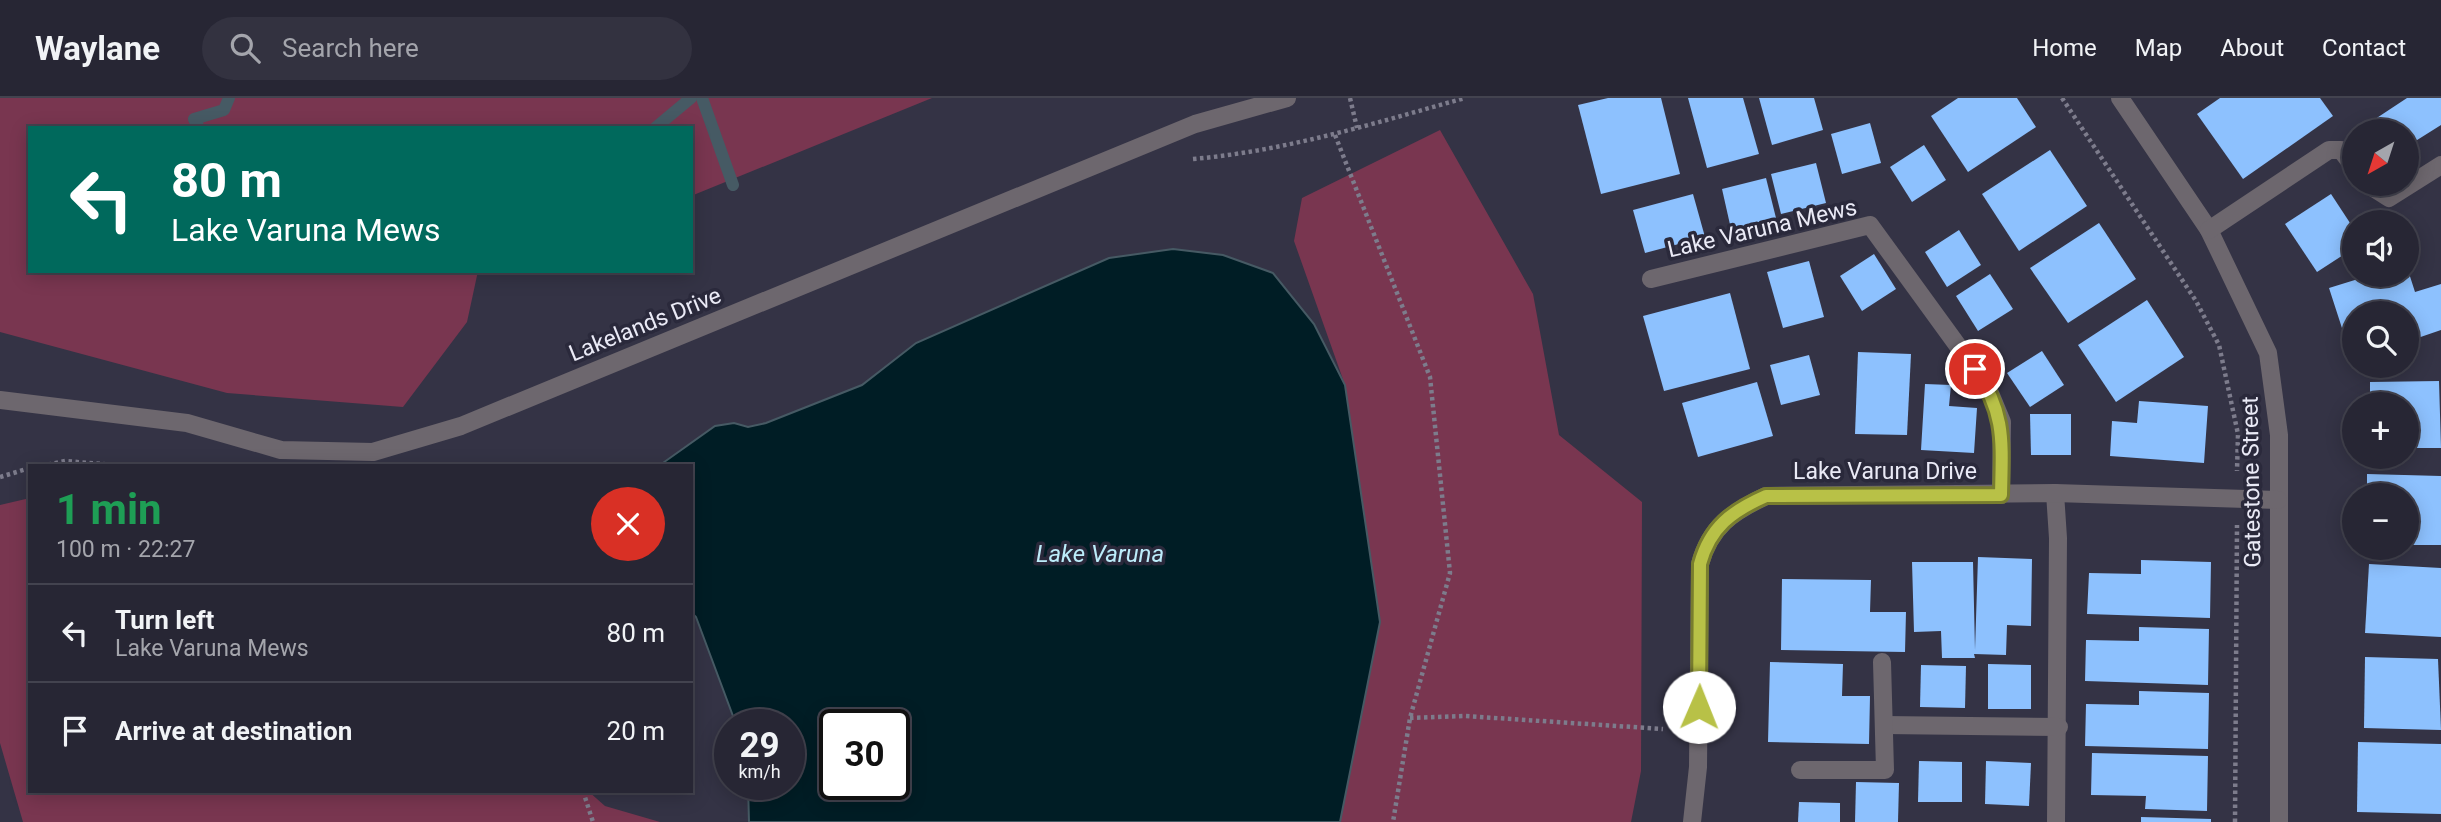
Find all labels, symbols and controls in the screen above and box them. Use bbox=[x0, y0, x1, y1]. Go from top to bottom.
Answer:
search box bbox=[202, 17, 692, 80]
text: Waylane bbox=[35, 29, 160, 68]
icon: search bbox=[226, 29, 264, 67]
text: Search here bbox=[282, 33, 419, 63]
text: Home bbox=[2032, 34, 2097, 62]
text: Map bbox=[2135, 34, 2182, 62]
text: About bbox=[2220, 34, 2284, 62]
text: Contact bbox=[2322, 34, 2406, 62]
north arrow bbox=[2342, 119, 2418, 196]
map controls bbox=[2342, 119, 2419, 560]
text: 80 m bbox=[171, 152, 282, 209]
icon: left bbox=[56, 154, 147, 245]
street label: Lake Varuna Mews bbox=[1665, 194, 1860, 263]
button: sound bbox=[2342, 210, 2419, 287]
text: Lake Varuna Mews bbox=[171, 211, 440, 249]
street label: Lakelands Drive bbox=[565, 282, 725, 367]
button: search bbox=[2342, 301, 2419, 378]
pin bbox=[1945, 339, 2005, 399]
icon: arrive bbox=[1956, 350, 1994, 388]
button: + bbox=[2342, 392, 2419, 469]
street label: Gatestone Street bbox=[2237, 396, 2266, 568]
street label: Lake Varuna Drive bbox=[1793, 458, 1977, 485]
button: − bbox=[2342, 483, 2419, 560]
text: 1 min bbox=[56, 485, 162, 534]
button: close bbox=[591, 487, 665, 561]
text: 100 m · 22:27 bbox=[56, 536, 195, 563]
water label: Lake Varuna bbox=[1036, 540, 1164, 568]
text: Turn left bbox=[115, 605, 214, 635]
icon: left bbox=[56, 614, 94, 652]
text: 80 m bbox=[607, 618, 665, 648]
text: Lake Varuna Mews bbox=[115, 635, 309, 662]
position arrow bbox=[1662, 670, 1736, 744]
speed limit sign: 30 bbox=[819, 709, 910, 800]
icon: arrive bbox=[56, 712, 94, 750]
text: Arrive at destination bbox=[115, 716, 352, 746]
text: 20 m bbox=[607, 716, 665, 746]
text: 29 bbox=[739, 725, 780, 766]
text: km/h bbox=[738, 761, 781, 782]

